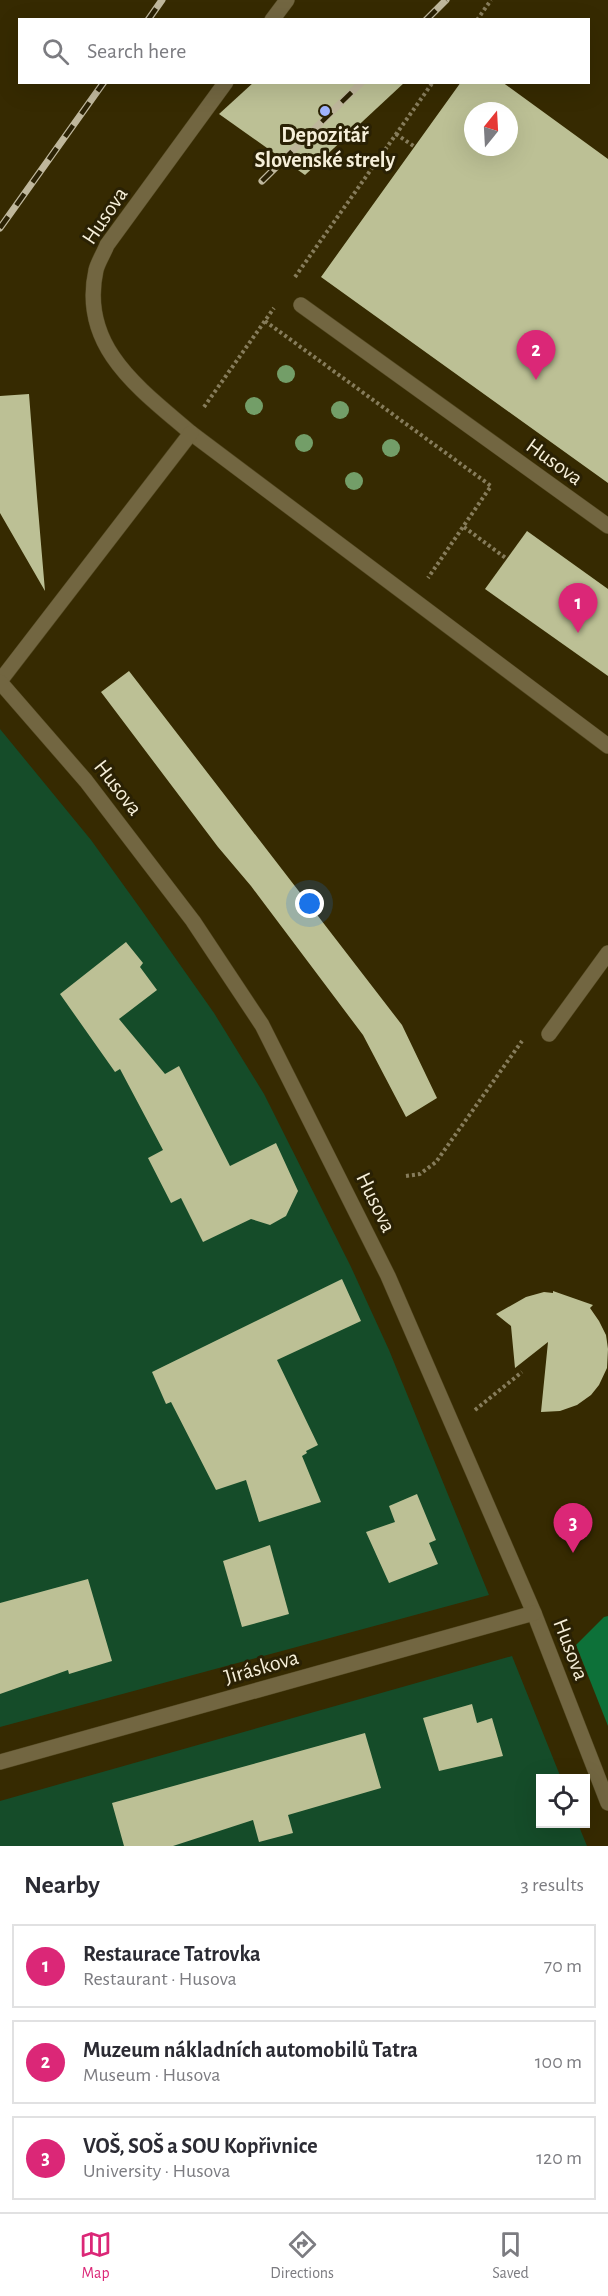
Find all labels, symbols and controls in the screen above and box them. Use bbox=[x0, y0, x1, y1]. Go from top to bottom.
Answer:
search box bbox=[18, 18, 590, 84]
icon: search bbox=[39, 35, 72, 68]
text: Search here bbox=[87, 40, 186, 62]
north arrow bbox=[464, 102, 518, 156]
marker: Depozitář Slovenské strely bbox=[318, 104, 332, 118]
place label: Depozitář Slovenské strely bbox=[255, 124, 396, 172]
street label: Husova bbox=[78, 183, 132, 248]
pin: 2 bbox=[516, 330, 556, 380]
street label: Husova bbox=[522, 434, 587, 489]
pin: 1 bbox=[558, 584, 598, 633]
street label: Husova bbox=[90, 756, 147, 820]
your location bbox=[295, 889, 324, 918]
street label: Husova bbox=[352, 1169, 400, 1236]
pin: 3 bbox=[554, 1504, 592, 1553]
street label: Husova bbox=[549, 1616, 593, 1683]
street label: Jiráskova bbox=[221, 1646, 301, 1688]
map controls bbox=[536, 1774, 590, 1828]
button: locate bbox=[536, 1774, 590, 1828]
text: Nearby bbox=[24, 1872, 100, 1898]
text: 3 results bbox=[520, 1875, 584, 1895]
text: Restaurace Tatrovka bbox=[83, 1943, 261, 1965]
text: 1 bbox=[42, 1956, 49, 1976]
text: 70 m bbox=[544, 1956, 582, 1976]
text: Restaurant · Husova bbox=[83, 1969, 237, 1989]
text: Muzeum nákladních automobilů Tatra bbox=[83, 2039, 418, 2061]
text: 2 bbox=[41, 2052, 50, 2072]
text: 100 m bbox=[535, 2052, 582, 2072]
text: Museum · Husova bbox=[83, 2065, 220, 2085]
text: VOŠ, SOŠ a SOU Kopřivnice bbox=[83, 2135, 318, 2157]
text: 3 bbox=[41, 2148, 50, 2168]
text: 120 m bbox=[536, 2148, 582, 2168]
text: University · Husova bbox=[83, 2161, 230, 2181]
tab: Map bbox=[79, 2228, 112, 2283]
tab: Directions bbox=[270, 2228, 334, 2283]
tab: Saved bbox=[492, 2228, 529, 2283]

